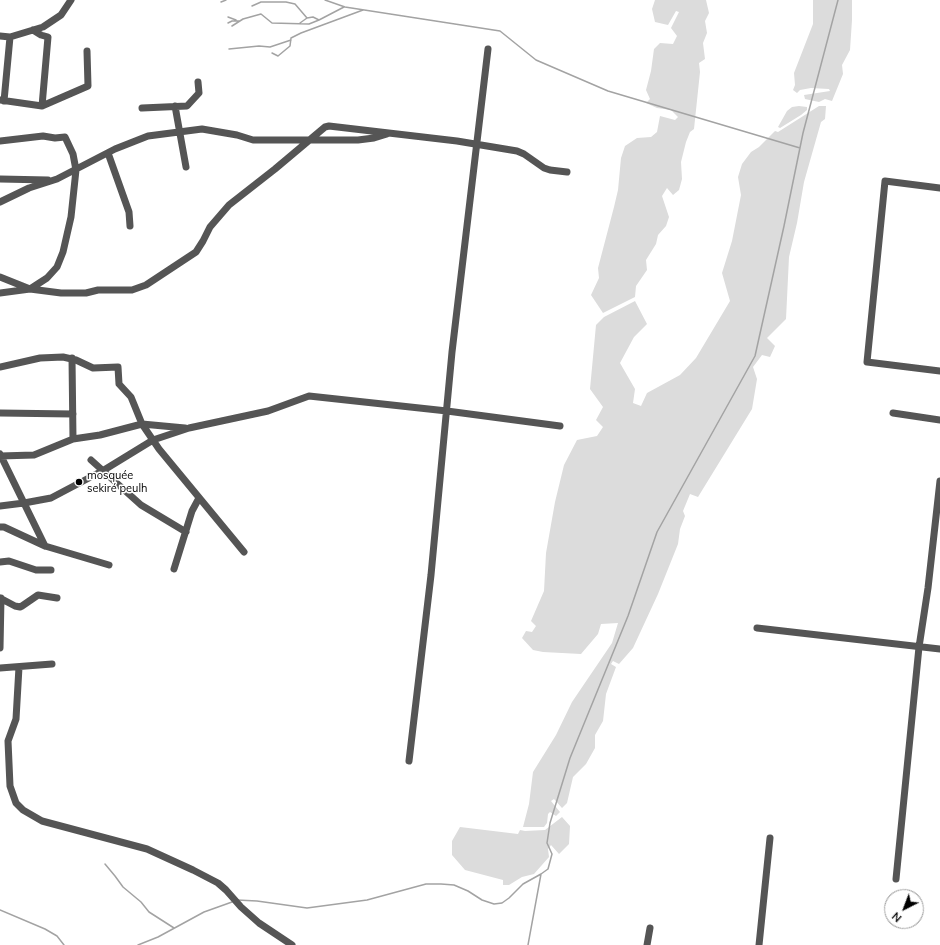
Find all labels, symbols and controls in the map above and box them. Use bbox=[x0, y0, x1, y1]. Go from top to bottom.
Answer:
place label: mosquée sekiré peulh bbox=[87, 469, 147, 495]
marker: mosquée sekiré peulh bbox=[74, 477, 84, 487]
north arrow bbox=[884, 889, 924, 929]
text: N bbox=[889, 909, 904, 925]

